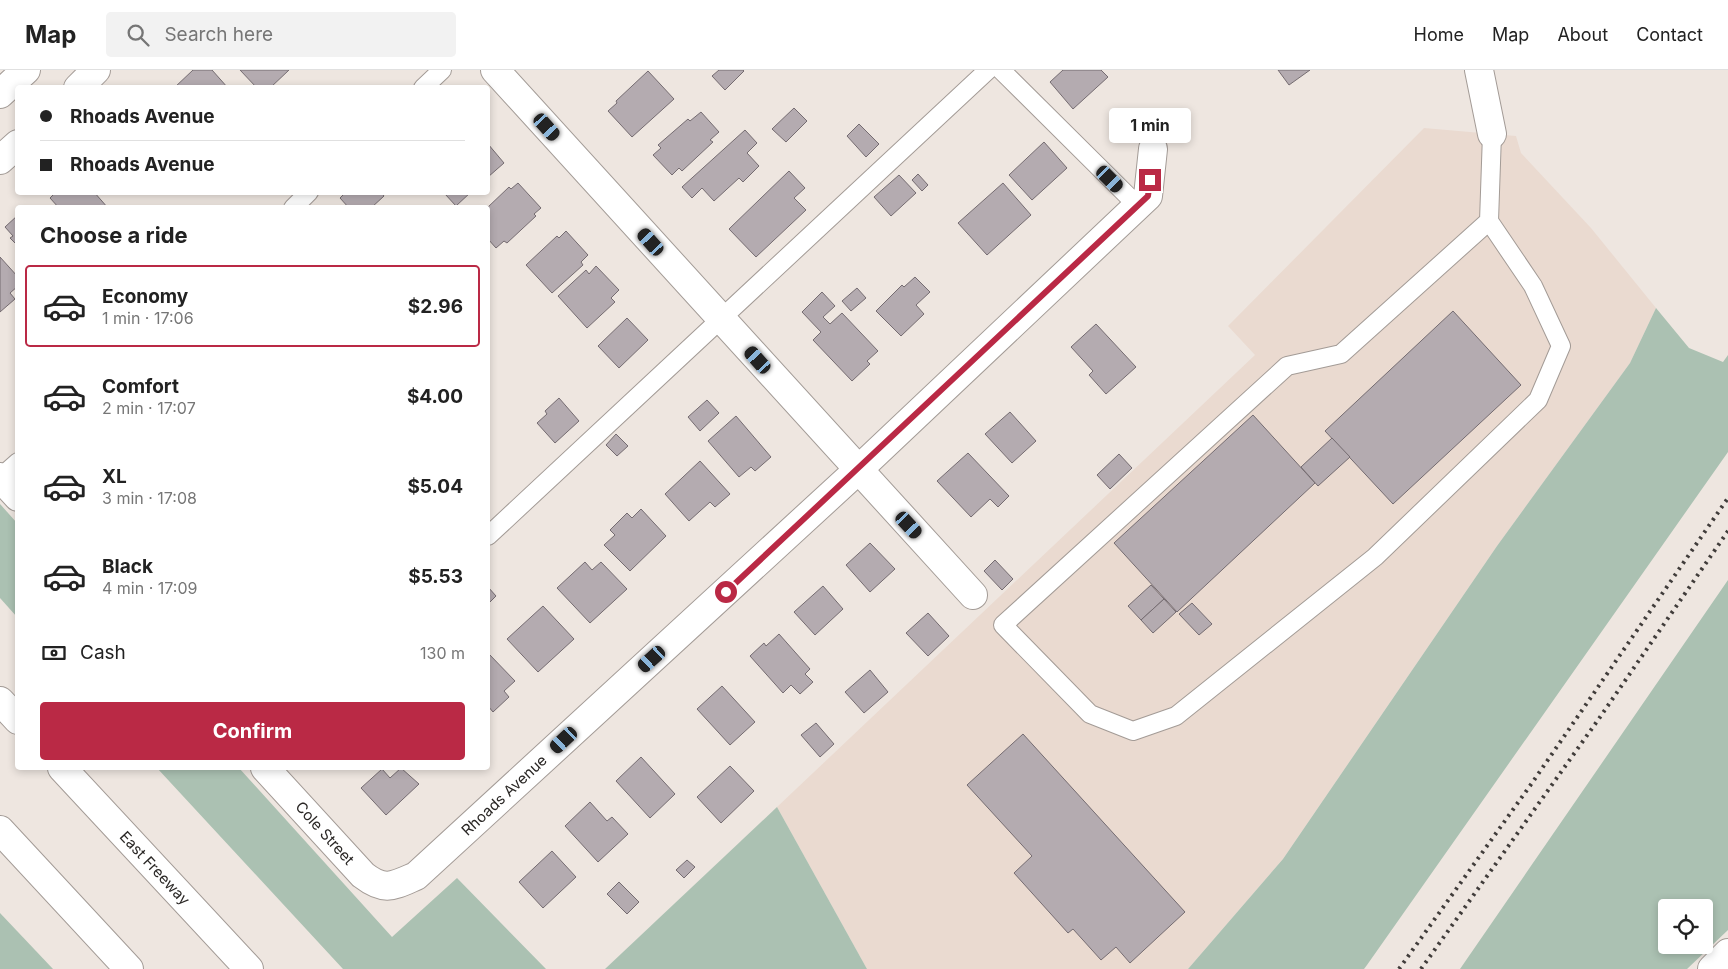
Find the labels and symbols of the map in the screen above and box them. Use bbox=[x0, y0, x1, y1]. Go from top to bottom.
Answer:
callout: 1 min bbox=[1109, 108, 1191, 142]
car bbox=[531, 111, 562, 143]
car bbox=[1094, 163, 1125, 195]
route end bbox=[1139, 169, 1161, 191]
car bbox=[635, 226, 666, 258]
car bbox=[742, 344, 773, 376]
car bbox=[893, 509, 924, 541]
route start bbox=[715, 581, 737, 603]
car bbox=[635, 643, 668, 675]
car bbox=[547, 724, 580, 756]
street label: Rhoads Avenue bbox=[457, 751, 551, 839]
street label: Cole Street bbox=[292, 797, 359, 869]
street label: East Freeway bbox=[116, 827, 195, 909]

